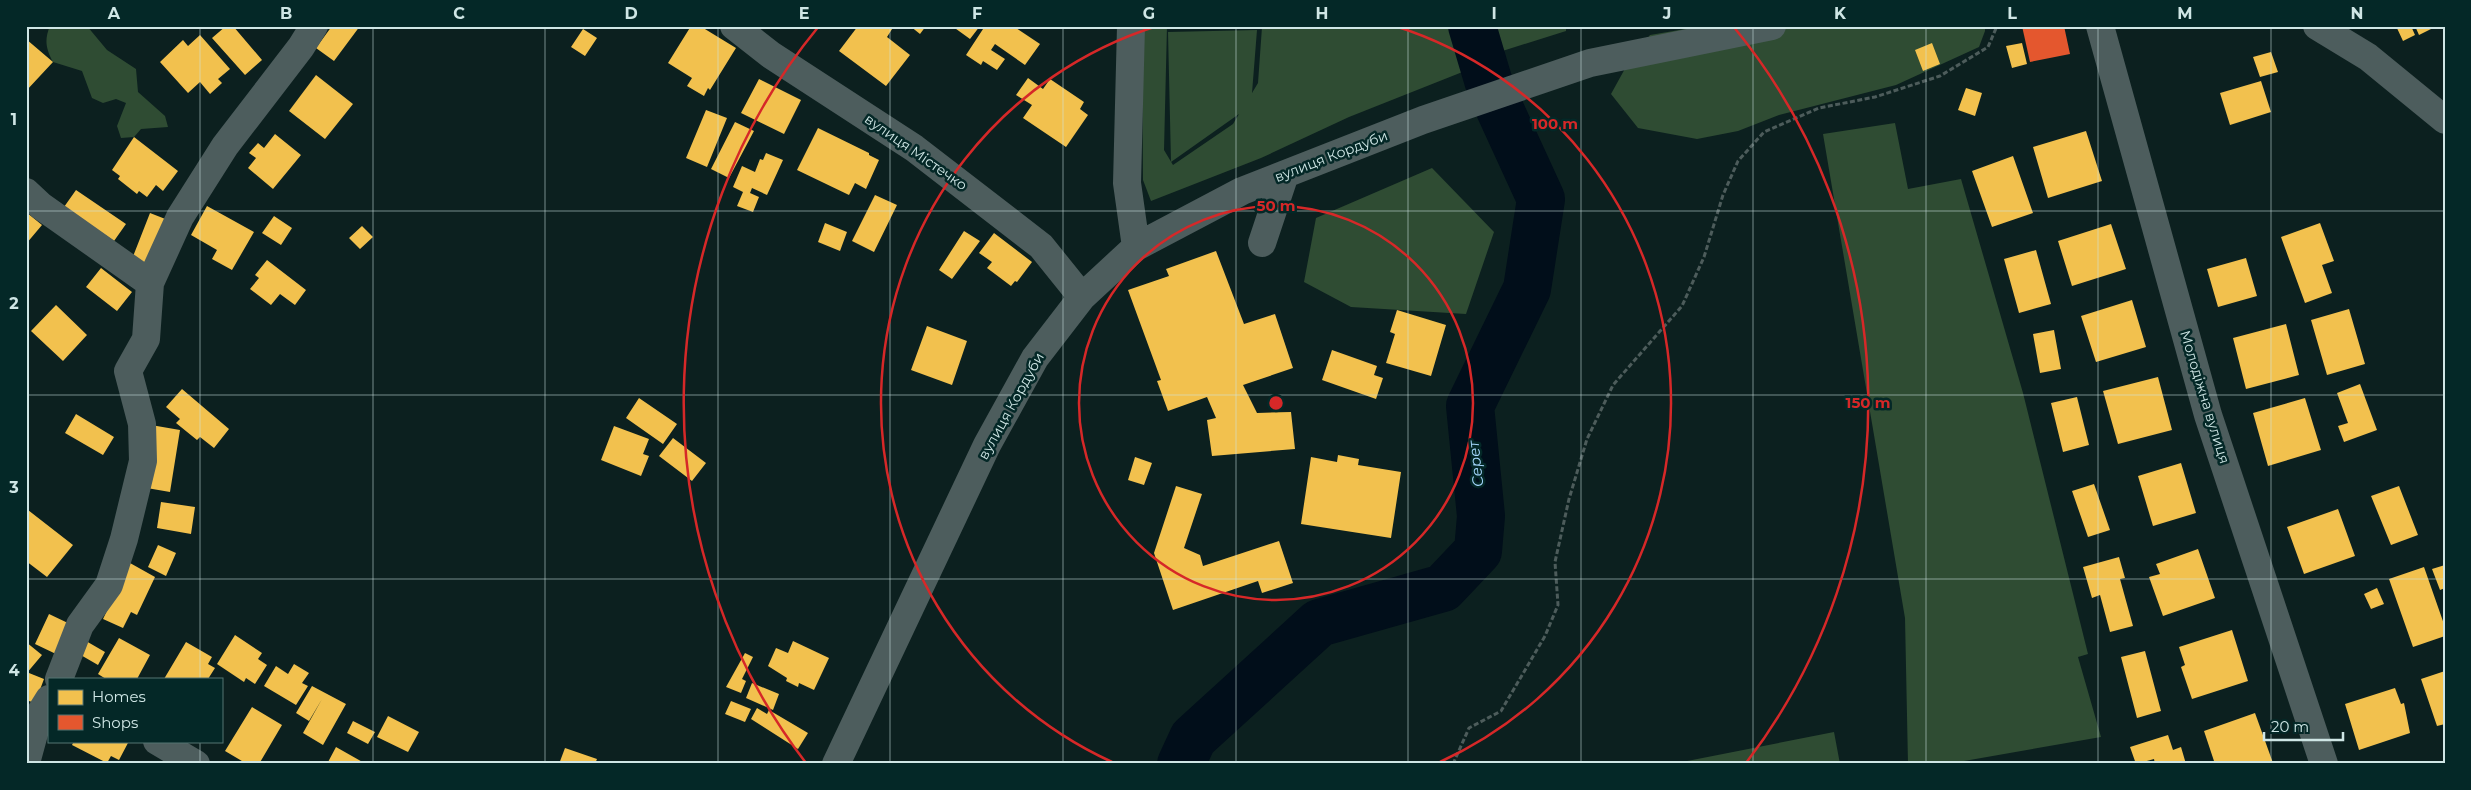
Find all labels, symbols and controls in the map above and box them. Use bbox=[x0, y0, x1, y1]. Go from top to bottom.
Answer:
text: A bbox=[107, 4, 121, 23]
text: B bbox=[280, 4, 292, 23]
text: C bbox=[453, 4, 465, 23]
text: D bbox=[624, 4, 638, 23]
text: E bbox=[799, 4, 809, 23]
text: F bbox=[972, 4, 982, 23]
text: G bbox=[1143, 4, 1155, 23]
text: H bbox=[1316, 4, 1328, 23]
text: I bbox=[1491, 4, 1497, 23]
text: J bbox=[1662, 4, 1671, 23]
text: K bbox=[1834, 4, 1847, 23]
text: L bbox=[2007, 4, 2017, 23]
text: M bbox=[2177, 4, 2193, 23]
text: N bbox=[2351, 4, 2363, 23]
text: 1 bbox=[11, 110, 17, 129]
street label: вулиця Містечко bbox=[861, 110, 971, 194]
text: 100 m bbox=[1532, 114, 1578, 133]
street label: вулиця Кордуби bbox=[1272, 126, 1390, 186]
text: 50 m bbox=[1256, 196, 1296, 215]
text: 2 bbox=[9, 294, 19, 313]
street label: Молодіжна вулиця bbox=[2176, 328, 2234, 466]
street label: вулиця Кордуби bbox=[974, 349, 1048, 463]
text: 150 m bbox=[1846, 393, 1890, 412]
centre of rings bbox=[1267, 394, 1285, 412]
water label: Серет bbox=[1464, 439, 1487, 488]
text: 3 bbox=[8, 478, 19, 497]
text: 4 bbox=[8, 661, 20, 680]
legend bbox=[48, 678, 222, 742]
text: Homes bbox=[92, 687, 146, 706]
scale bar bbox=[2264, 710, 2342, 742]
text: Shops bbox=[92, 713, 138, 732]
text: 20 m bbox=[2271, 717, 2309, 736]

